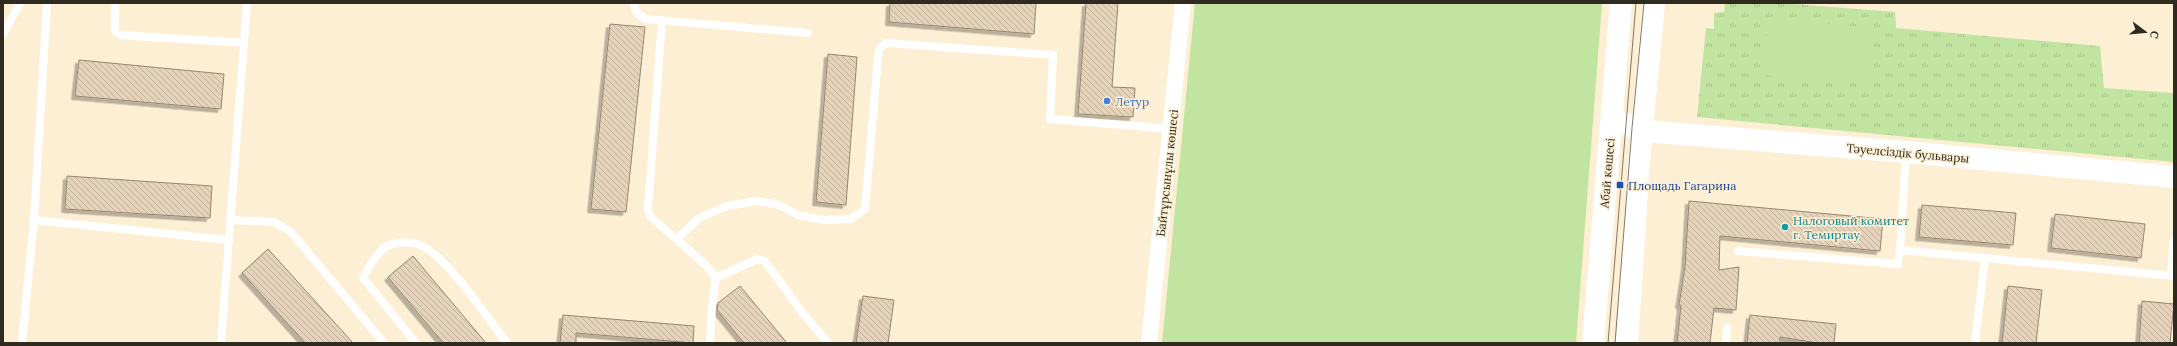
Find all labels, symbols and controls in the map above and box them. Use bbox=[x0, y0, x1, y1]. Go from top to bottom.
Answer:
north arrow bbox=[2125, 12, 2165, 52]
text: С bbox=[2147, 29, 2162, 41]
place label: Летур bbox=[1115, 94, 1149, 109]
marker: Летур bbox=[1102, 96, 1112, 106]
street label: Байтұрсынұлы көшесі bbox=[1153, 109, 1181, 237]
street label: Абай көшесі bbox=[1596, 137, 1618, 210]
street label: Тәуелсіздік бульвары bbox=[1846, 140, 1970, 166]
place label: Площадь Гагарина bbox=[1628, 178, 1736, 193]
marker: Площадь Гагарина bbox=[1615, 180, 1625, 190]
place label: Налоговый комитет г. Темиртау bbox=[1793, 213, 1909, 242]
marker: Налоговый комитет г. Темиртау bbox=[1780, 222, 1790, 232]

